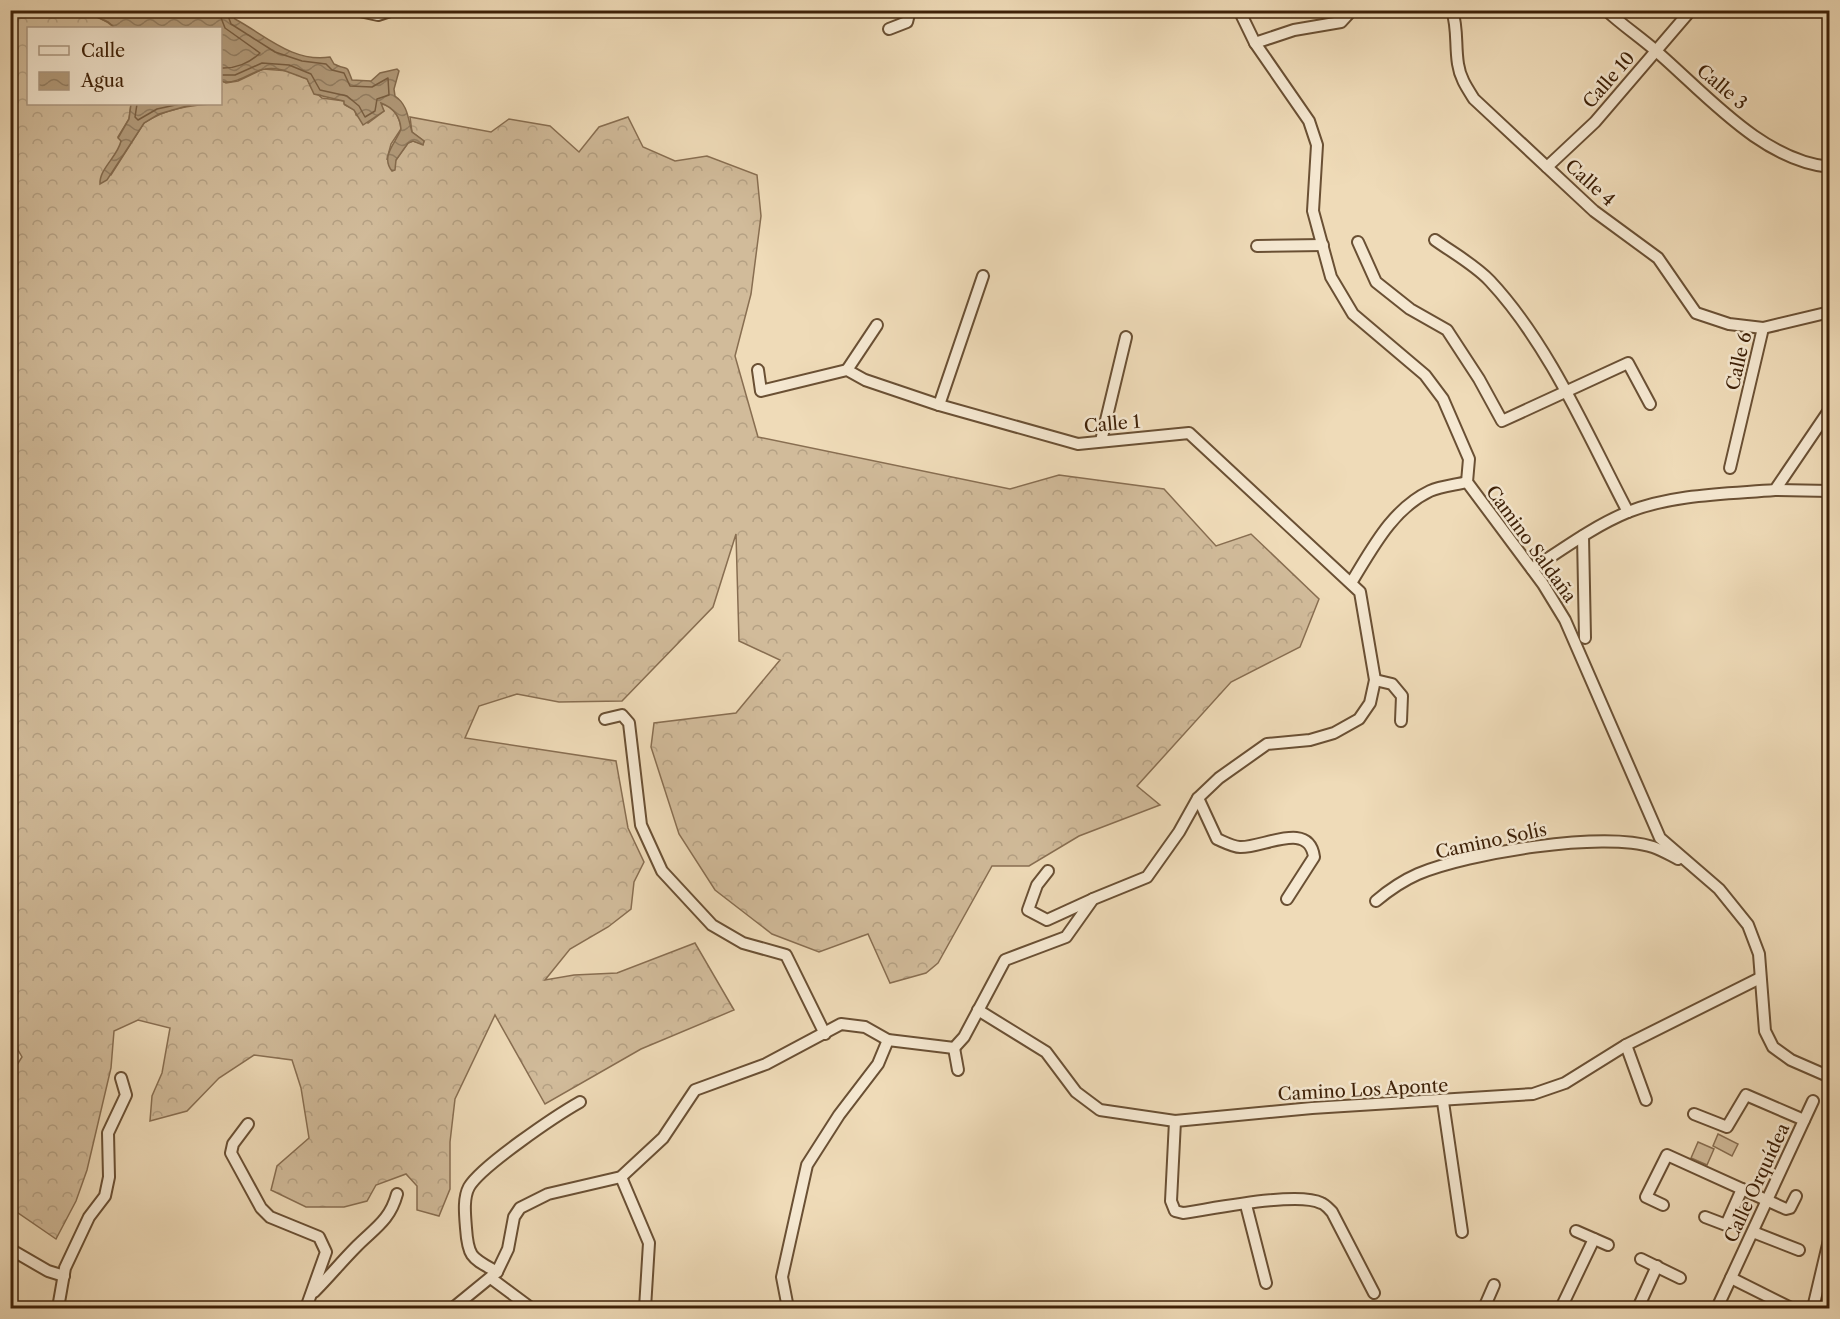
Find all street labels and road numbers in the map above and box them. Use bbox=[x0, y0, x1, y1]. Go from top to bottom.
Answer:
street label: Calle 10 bbox=[1578, 47, 1640, 113]
street label: Calle 3 bbox=[1692, 60, 1752, 114]
street label: Calle 4 bbox=[1561, 155, 1619, 211]
street label: Calle 6 bbox=[1722, 330, 1756, 392]
street label: Calle 1 bbox=[1083, 411, 1142, 437]
street label: Camino Saldaña bbox=[1481, 481, 1581, 607]
street label: Camino Solís bbox=[1433, 818, 1549, 864]
street label: Camino Los Aponte bbox=[1277, 1075, 1449, 1105]
street label: Calle Orquídea bbox=[1720, 1119, 1794, 1246]

